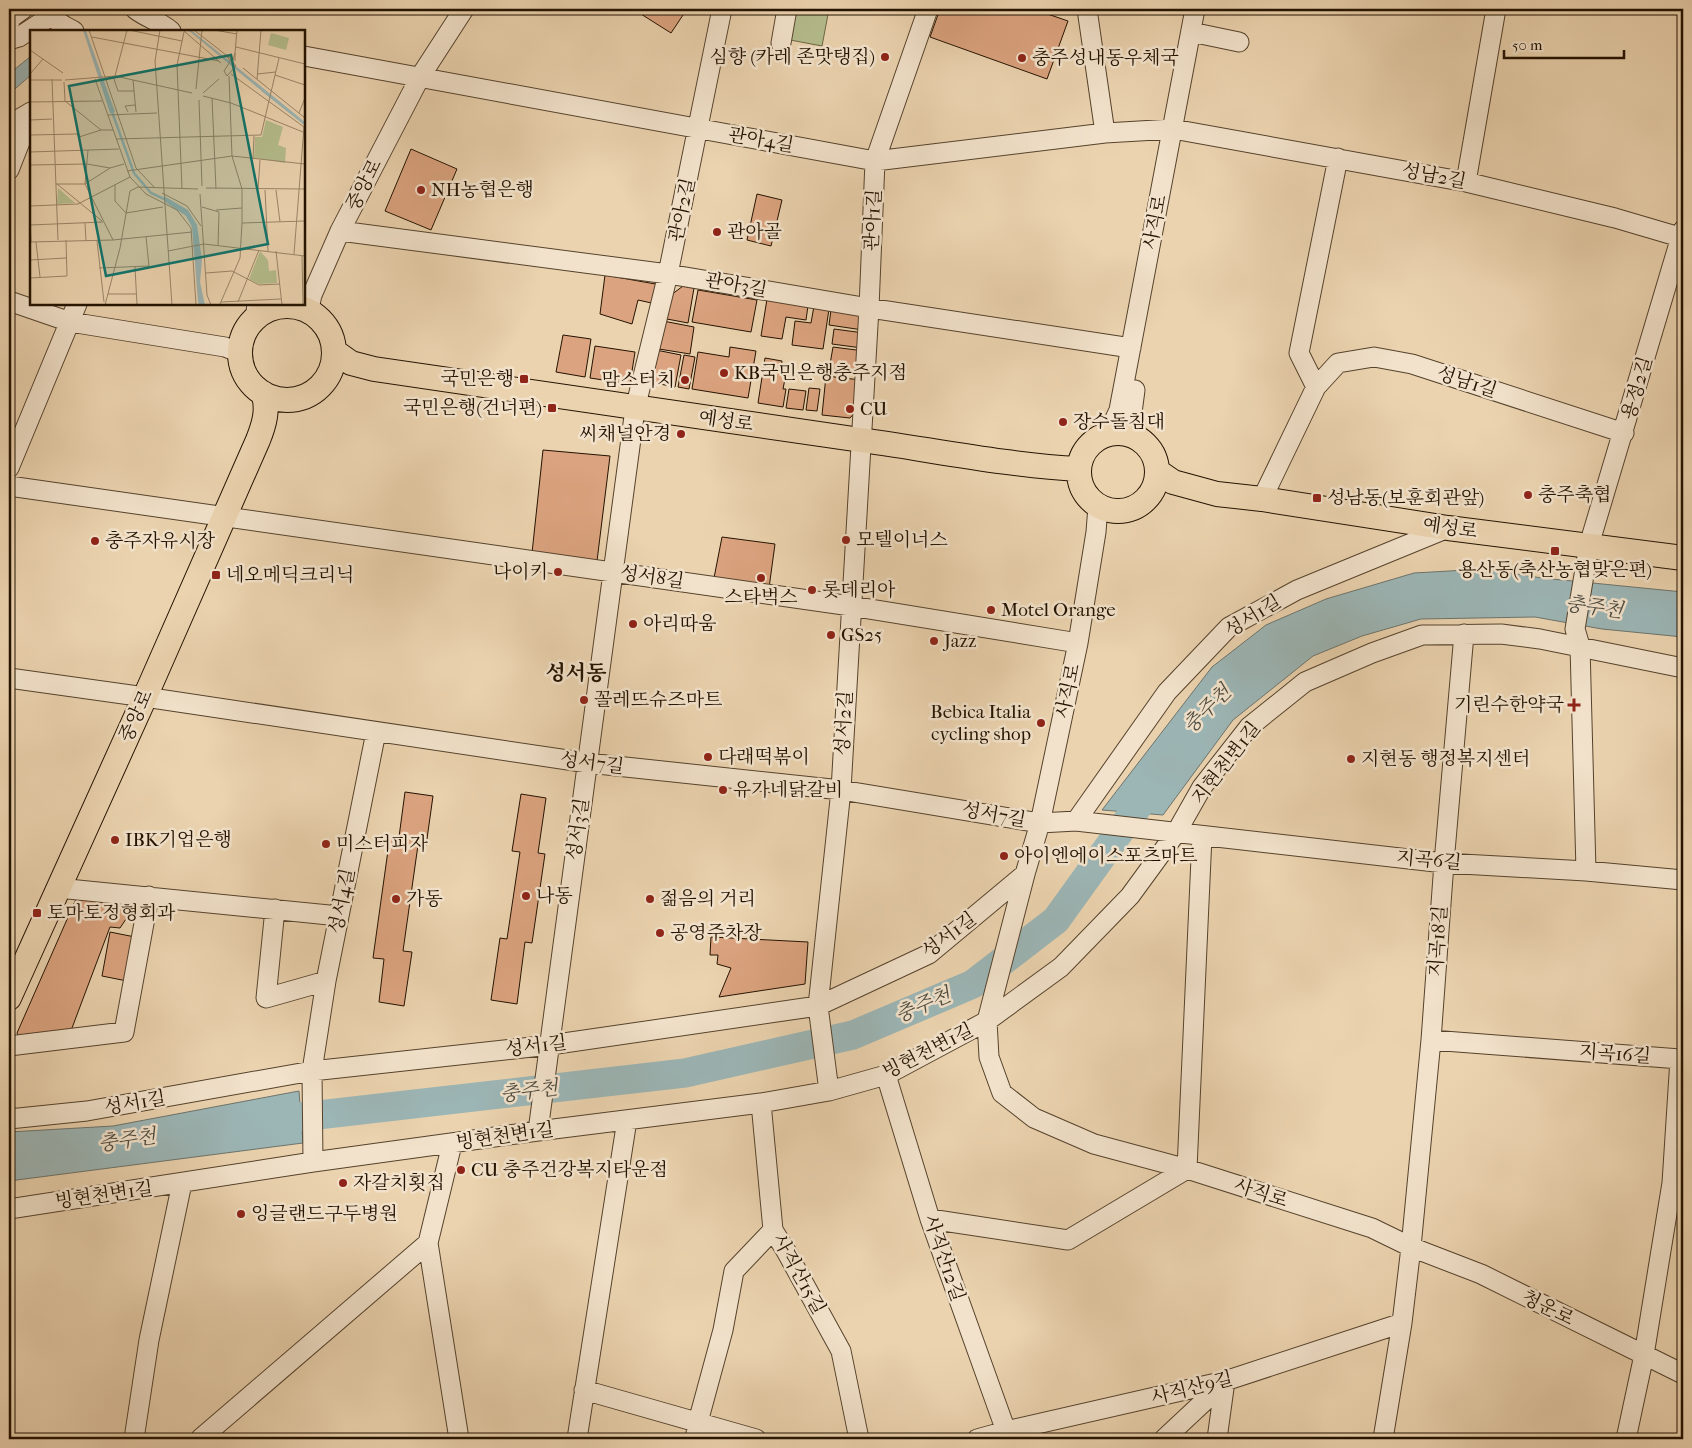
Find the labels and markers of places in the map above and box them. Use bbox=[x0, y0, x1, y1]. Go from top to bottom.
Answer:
place label: 심향 (카레 존맛탱집) bbox=[709, 46, 875, 68]
place label: 충주성내동우체국 bbox=[1032, 47, 1179, 69]
marker: 심향 (카레 존맛탱집) bbox=[879, 51, 891, 63]
marker: 충주성내동우체국 bbox=[1016, 52, 1028, 64]
place label: NH농협은행 bbox=[431, 179, 534, 201]
marker: NH농협은행 bbox=[415, 184, 427, 196]
place label: 관아골 bbox=[727, 221, 782, 243]
marker: 관아골 bbox=[711, 226, 723, 238]
place label: KB국민은행충주지점 bbox=[734, 362, 907, 384]
marker: KB국민은행충주지점 bbox=[718, 367, 730, 379]
place label: 국민은행 bbox=[441, 368, 514, 390]
place label: 맘스터치 bbox=[602, 369, 675, 391]
marker: 국민은행 bbox=[518, 373, 530, 385]
marker: 맘스터치 bbox=[679, 374, 691, 386]
place label: 국민은행(건너편) bbox=[403, 397, 542, 419]
place label: CU bbox=[860, 398, 888, 420]
marker: 국민은행(건너편) bbox=[546, 402, 558, 414]
marker: CU bbox=[844, 403, 856, 415]
place label: 장수돌침대 bbox=[1073, 411, 1165, 433]
marker: 장수돌침대 bbox=[1057, 416, 1069, 428]
place label: 씨채널안경 bbox=[579, 423, 671, 445]
marker: 씨채널안경 bbox=[675, 428, 687, 440]
place label: 충주축협 bbox=[1538, 484, 1611, 506]
place label: 성남동(보훈회관앞) bbox=[1327, 487, 1484, 509]
marker: 충주축협 bbox=[1522, 489, 1534, 501]
marker: 성남동(보훈회관앞) bbox=[1311, 492, 1323, 504]
place label: 모텔이너스 bbox=[856, 529, 948, 551]
place label: 충주자유시장 bbox=[105, 530, 216, 552]
marker: 모텔이너스 bbox=[840, 534, 852, 546]
marker: 충주자유시장 bbox=[89, 535, 101, 547]
marker: 용산동(축산농협맞은편) bbox=[1549, 545, 1561, 557]
place label: 용산동(축산농협맞은편) bbox=[1458, 559, 1652, 581]
place label: 나이키 bbox=[493, 561, 548, 583]
place label: 네오메딕크리닉 bbox=[226, 564, 354, 586]
marker: 나이키 bbox=[552, 566, 564, 578]
marker: 네오메딕크리닉 bbox=[210, 569, 222, 581]
marker: 스타벅스 bbox=[755, 572, 767, 584]
place label: 롯데리아 bbox=[822, 579, 896, 601]
marker: 롯데리아 bbox=[806, 584, 818, 596]
place label: 스타벅스 bbox=[724, 586, 798, 608]
place label: Motel Orange bbox=[1001, 599, 1116, 621]
marker: Motel Orange bbox=[985, 604, 997, 616]
place label: 아리따움 bbox=[643, 613, 716, 635]
marker: 아리따움 bbox=[627, 618, 639, 630]
place label: GS25 bbox=[841, 624, 882, 646]
marker: GS25 bbox=[825, 629, 837, 641]
place label: Jazz bbox=[942, 630, 976, 652]
marker: Jazz bbox=[928, 635, 940, 647]
place label: 꼴레뜨슈즈마트 bbox=[594, 689, 722, 711]
marker: 꼴레뜨슈즈마트 bbox=[578, 694, 590, 706]
place label: 기린수한약국 bbox=[1454, 694, 1564, 716]
marker: 기린수한약국 bbox=[1568, 699, 1580, 711]
place label: Bebica Italia cycling shop bbox=[930, 701, 1031, 745]
marker: Bebica Italia cycling shop bbox=[1035, 717, 1047, 729]
place label: 다래떡볶이 bbox=[718, 746, 810, 768]
place label: 지현동 행정복지센터 bbox=[1361, 748, 1530, 770]
marker: 다래떡볶이 bbox=[702, 751, 714, 763]
marker: 지현동 행정복지센터 bbox=[1345, 753, 1357, 765]
place label: 유가네닭갈비 bbox=[733, 779, 843, 801]
marker: 유가네닭갈비 bbox=[717, 784, 729, 796]
place label: IBK기업은행 bbox=[125, 829, 232, 851]
place label: 미스터피자 bbox=[336, 833, 428, 855]
marker: IBK기업은행 bbox=[109, 834, 121, 846]
marker: 미스터피자 bbox=[320, 838, 332, 850]
place label: 아이엔에이스포츠마트 bbox=[1014, 845, 1198, 867]
marker: 아이엔에이스포츠마트 bbox=[998, 850, 1010, 862]
place label: 나동 bbox=[536, 885, 573, 907]
place label: 가동 bbox=[406, 888, 443, 910]
place label: 젊음의 거리 bbox=[660, 888, 756, 910]
marker: 나동 bbox=[520, 890, 532, 902]
marker: 가동 bbox=[390, 893, 402, 905]
marker: 젊음의 거리 bbox=[644, 893, 656, 905]
place label: 토마토정형회과 bbox=[47, 902, 176, 924]
marker: 토마토정형회과 bbox=[31, 907, 43, 919]
place label: 공영주차장 bbox=[670, 922, 762, 944]
marker: 공영주차장 bbox=[654, 927, 666, 939]
place label: CU 충주건강복지타운점 bbox=[471, 1159, 668, 1181]
marker: CU 충주건강복지타운점 bbox=[455, 1164, 467, 1176]
place label: 자갈치횟집 bbox=[353, 1172, 445, 1194]
marker: 자갈치횟집 bbox=[337, 1177, 349, 1189]
place label: 잉글랜드구두병원 bbox=[251, 1203, 398, 1225]
marker: 잉글랜드구두병원 bbox=[235, 1208, 247, 1220]

